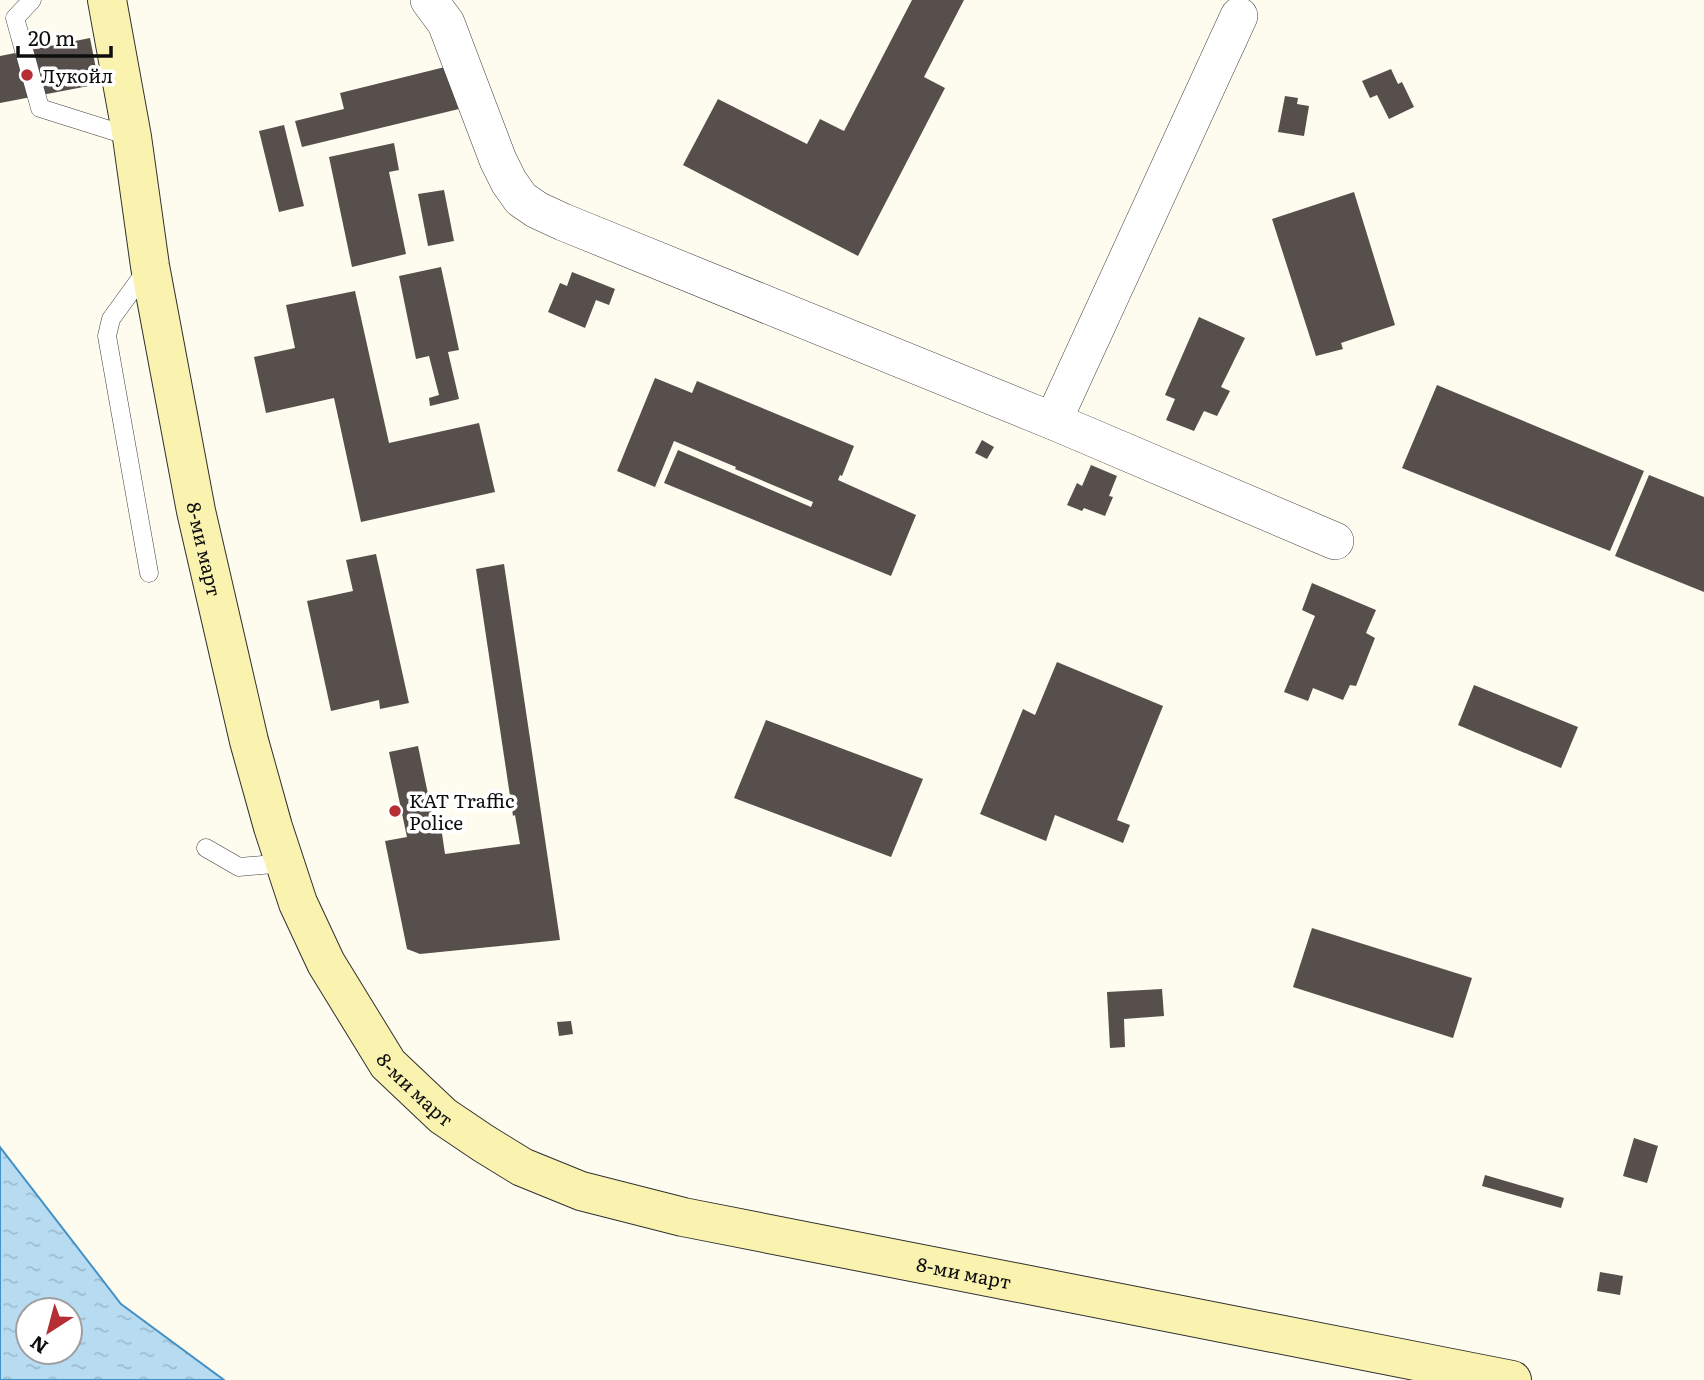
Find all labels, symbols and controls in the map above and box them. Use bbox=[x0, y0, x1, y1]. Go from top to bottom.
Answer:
scale bar bbox=[18, 14, 110, 58]
text: 20 m bbox=[28, 21, 75, 52]
place label: Лукойл bbox=[41, 61, 113, 89]
marker: Лукойл bbox=[19, 67, 35, 83]
street label: 8-ми март bbox=[181, 500, 229, 599]
place label: KAT Traffic Police bbox=[409, 786, 514, 836]
marker: KAT Traffic Police bbox=[387, 803, 403, 819]
street label: 8-ми март bbox=[370, 1047, 459, 1133]
street label: 8-ми март bbox=[914, 1249, 1014, 1295]
north arrow bbox=[14, 1296, 84, 1366]
text: N bbox=[24, 1330, 53, 1362]

